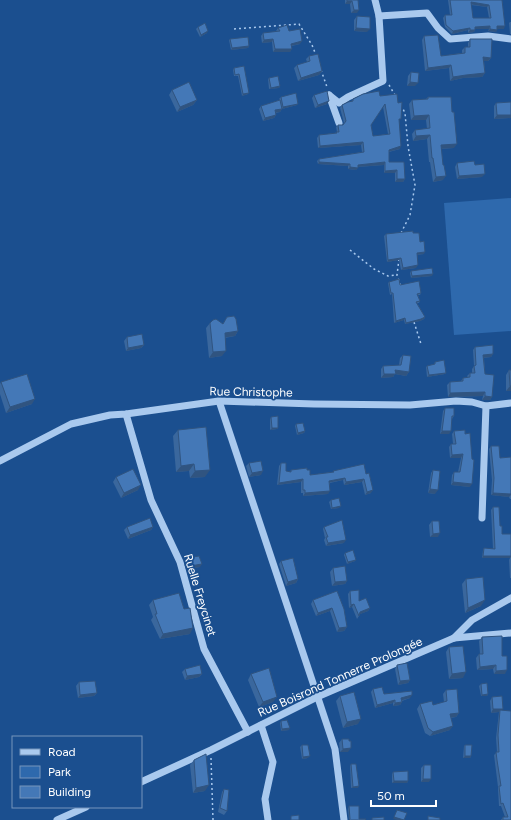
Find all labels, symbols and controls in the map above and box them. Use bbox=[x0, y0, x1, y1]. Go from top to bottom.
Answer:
street label: Rue Christophe bbox=[209, 384, 293, 400]
street label: Ruelle Freycinet bbox=[181, 552, 219, 638]
street label: Rue Boisrond Tonnerre Prolongée bbox=[255, 634, 425, 720]
legend bbox=[12, 736, 142, 808]
text: Road bbox=[48, 745, 76, 759]
text: Park bbox=[48, 765, 71, 779]
scale bar bbox=[371, 782, 436, 808]
text: Building bbox=[48, 785, 91, 799]
text: 50 m bbox=[377, 789, 405, 803]

